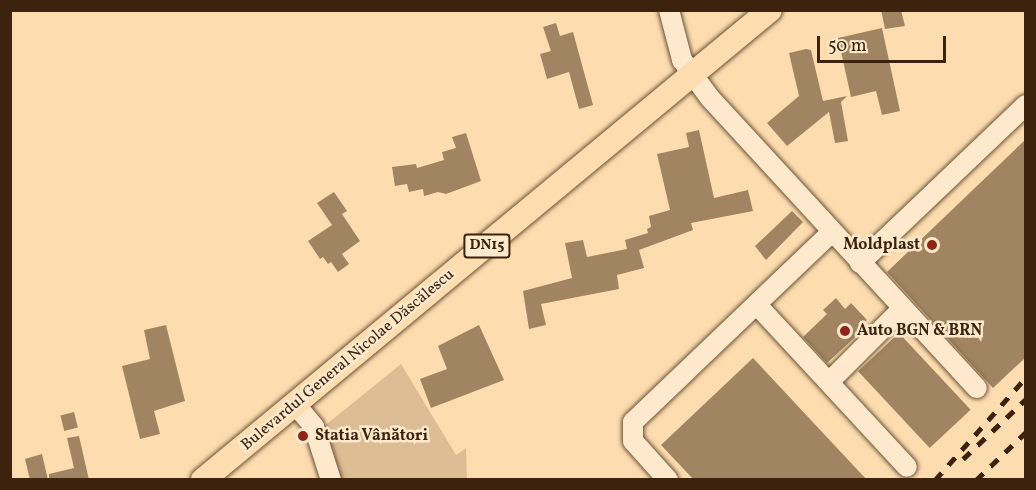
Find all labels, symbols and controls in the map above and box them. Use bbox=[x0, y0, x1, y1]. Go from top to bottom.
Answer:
scale bar bbox=[820, 24, 949, 62]
text: 50 m bbox=[828, 34, 867, 59]
road number: DN15 bbox=[463, 234, 511, 258]
place label: Moldplast bbox=[843, 235, 920, 255]
marker: Moldplast bbox=[925, 238, 939, 252]
street label: Bulevardul General Nicolae Dăscălescu bbox=[238, 265, 458, 455]
place label: Auto BGN & BRN bbox=[857, 321, 982, 341]
marker: Auto BGN & BRN bbox=[838, 324, 852, 338]
place label: Statia Vânători bbox=[315, 426, 429, 446]
marker: Statia Vânători bbox=[296, 429, 310, 443]

